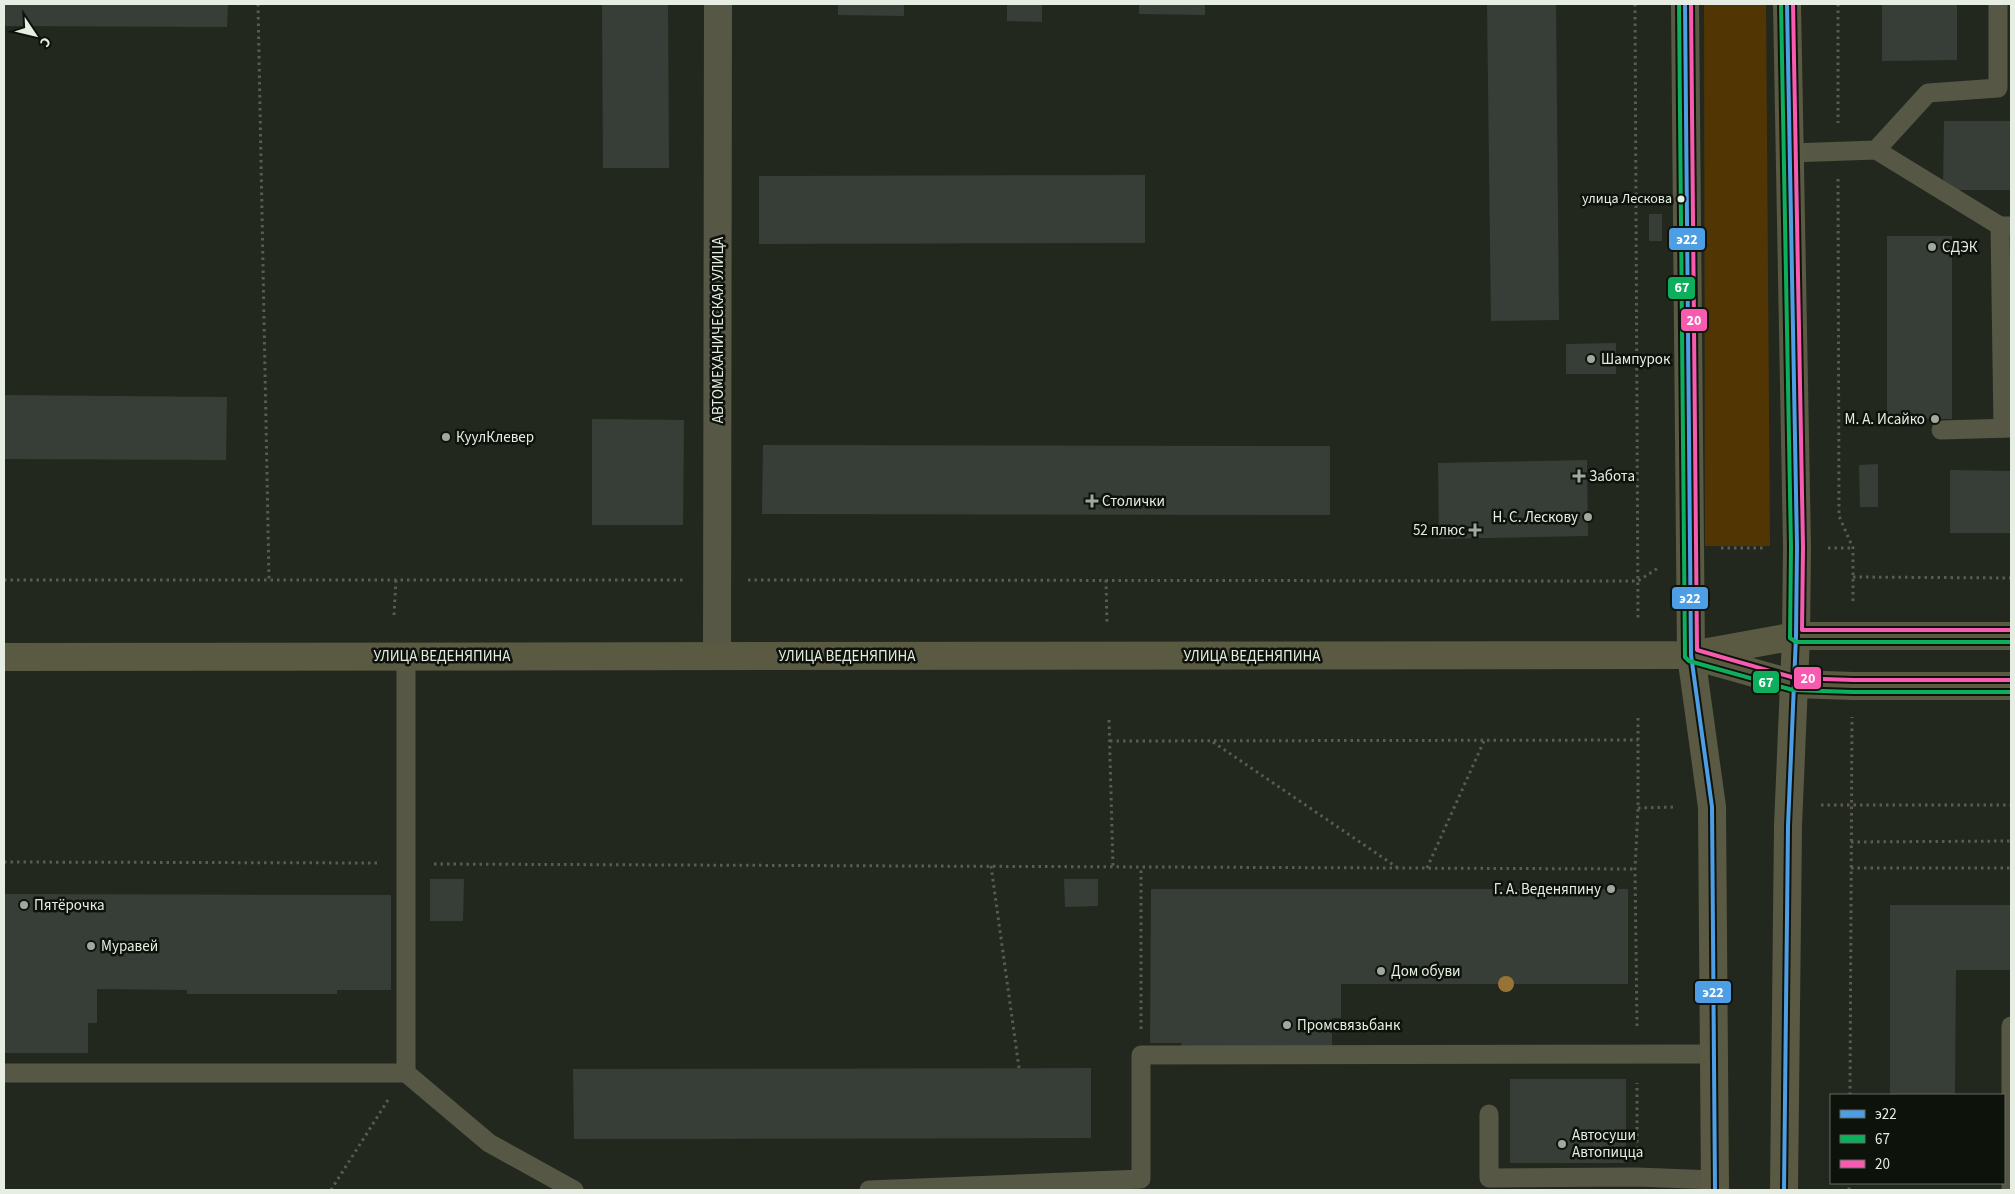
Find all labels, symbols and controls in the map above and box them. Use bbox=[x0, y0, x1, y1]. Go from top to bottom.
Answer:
north arrow bbox=[10, 10, 60, 60]
text: С bbox=[34, 33, 55, 51]
place label: улица Лескова bbox=[1582, 189, 1672, 209]
marker: улица Лескова bbox=[1676, 194, 1686, 204]
line badge: э22 bbox=[1668, 227, 1706, 251]
text: э22 bbox=[1676, 230, 1698, 250]
street label: АВТОМЕХАНИЧЕСКАЯ УЛИЦА bbox=[708, 236, 729, 423]
place label: СДЭК bbox=[1942, 237, 1978, 258]
marker: СДЭК bbox=[1926, 241, 1938, 253]
line badge: 67 bbox=[1667, 276, 1696, 300]
text: 67 bbox=[1675, 278, 1689, 298]
line badge: 20 bbox=[1680, 308, 1708, 332]
text: 20 bbox=[1687, 311, 1701, 331]
place label: Шампурок bbox=[1601, 349, 1671, 370]
marker: Шампурок bbox=[1585, 353, 1597, 365]
place label: М. А. Исайко bbox=[1845, 409, 1925, 430]
marker: М. А. Исайко bbox=[1929, 413, 1941, 425]
place label: КуулКлевер bbox=[456, 427, 534, 448]
marker: КуулКлевер bbox=[440, 431, 452, 443]
place label: Забота bbox=[1589, 466, 1635, 487]
marker: Забота bbox=[1573, 470, 1585, 482]
place label: Столички bbox=[1102, 491, 1165, 512]
marker: Столички bbox=[1086, 495, 1098, 507]
place label: Н. С. Лескову bbox=[1493, 507, 1578, 528]
marker: Н. С. Лескову bbox=[1582, 511, 1594, 523]
place label: 52 плюс bbox=[1413, 520, 1465, 541]
marker: 52 плюс bbox=[1469, 524, 1481, 536]
line badge: э22 bbox=[1671, 586, 1709, 610]
text: э22 bbox=[1679, 589, 1701, 609]
street label: УЛИЦА ВЕДЕНЯПИНА bbox=[374, 646, 511, 667]
street label: УЛИЦА ВЕДЕНЯПИНА bbox=[779, 646, 916, 667]
street label: УЛИЦА ВЕДЕНЯПИНА bbox=[1184, 646, 1321, 667]
line badge: 20 bbox=[1793, 666, 1822, 690]
text: 20 bbox=[1801, 669, 1815, 689]
line badge: 67 bbox=[1752, 670, 1780, 694]
text: 67 bbox=[1759, 673, 1773, 693]
place label: Г. А. Веденяпину bbox=[1494, 879, 1601, 900]
marker: Г. А. Веденяпину bbox=[1605, 883, 1617, 895]
place label: Пятёрочка bbox=[34, 895, 105, 916]
marker: Пятёрочка bbox=[18, 899, 30, 911]
place label: Муравей bbox=[101, 936, 158, 957]
marker: Муравей bbox=[85, 940, 97, 952]
place label: Дом обуви bbox=[1391, 961, 1461, 982]
marker: Дом обуви bbox=[1375, 965, 1387, 977]
line badge: э22 bbox=[1694, 980, 1732, 1004]
text: э22 bbox=[1702, 983, 1724, 1003]
place label: Промсвязьбанк bbox=[1297, 1015, 1401, 1036]
marker: Промсвязьбанк bbox=[1281, 1019, 1293, 1031]
legend bbox=[1830, 1094, 2005, 1184]
text: э22 bbox=[1875, 1104, 1897, 1125]
place label: Автосуши Автопицца bbox=[1572, 1125, 1643, 1163]
text: 67 bbox=[1875, 1129, 1890, 1150]
marker: Автосуши Автопицца bbox=[1556, 1138, 1568, 1150]
text: 20 bbox=[1875, 1154, 1890, 1175]

